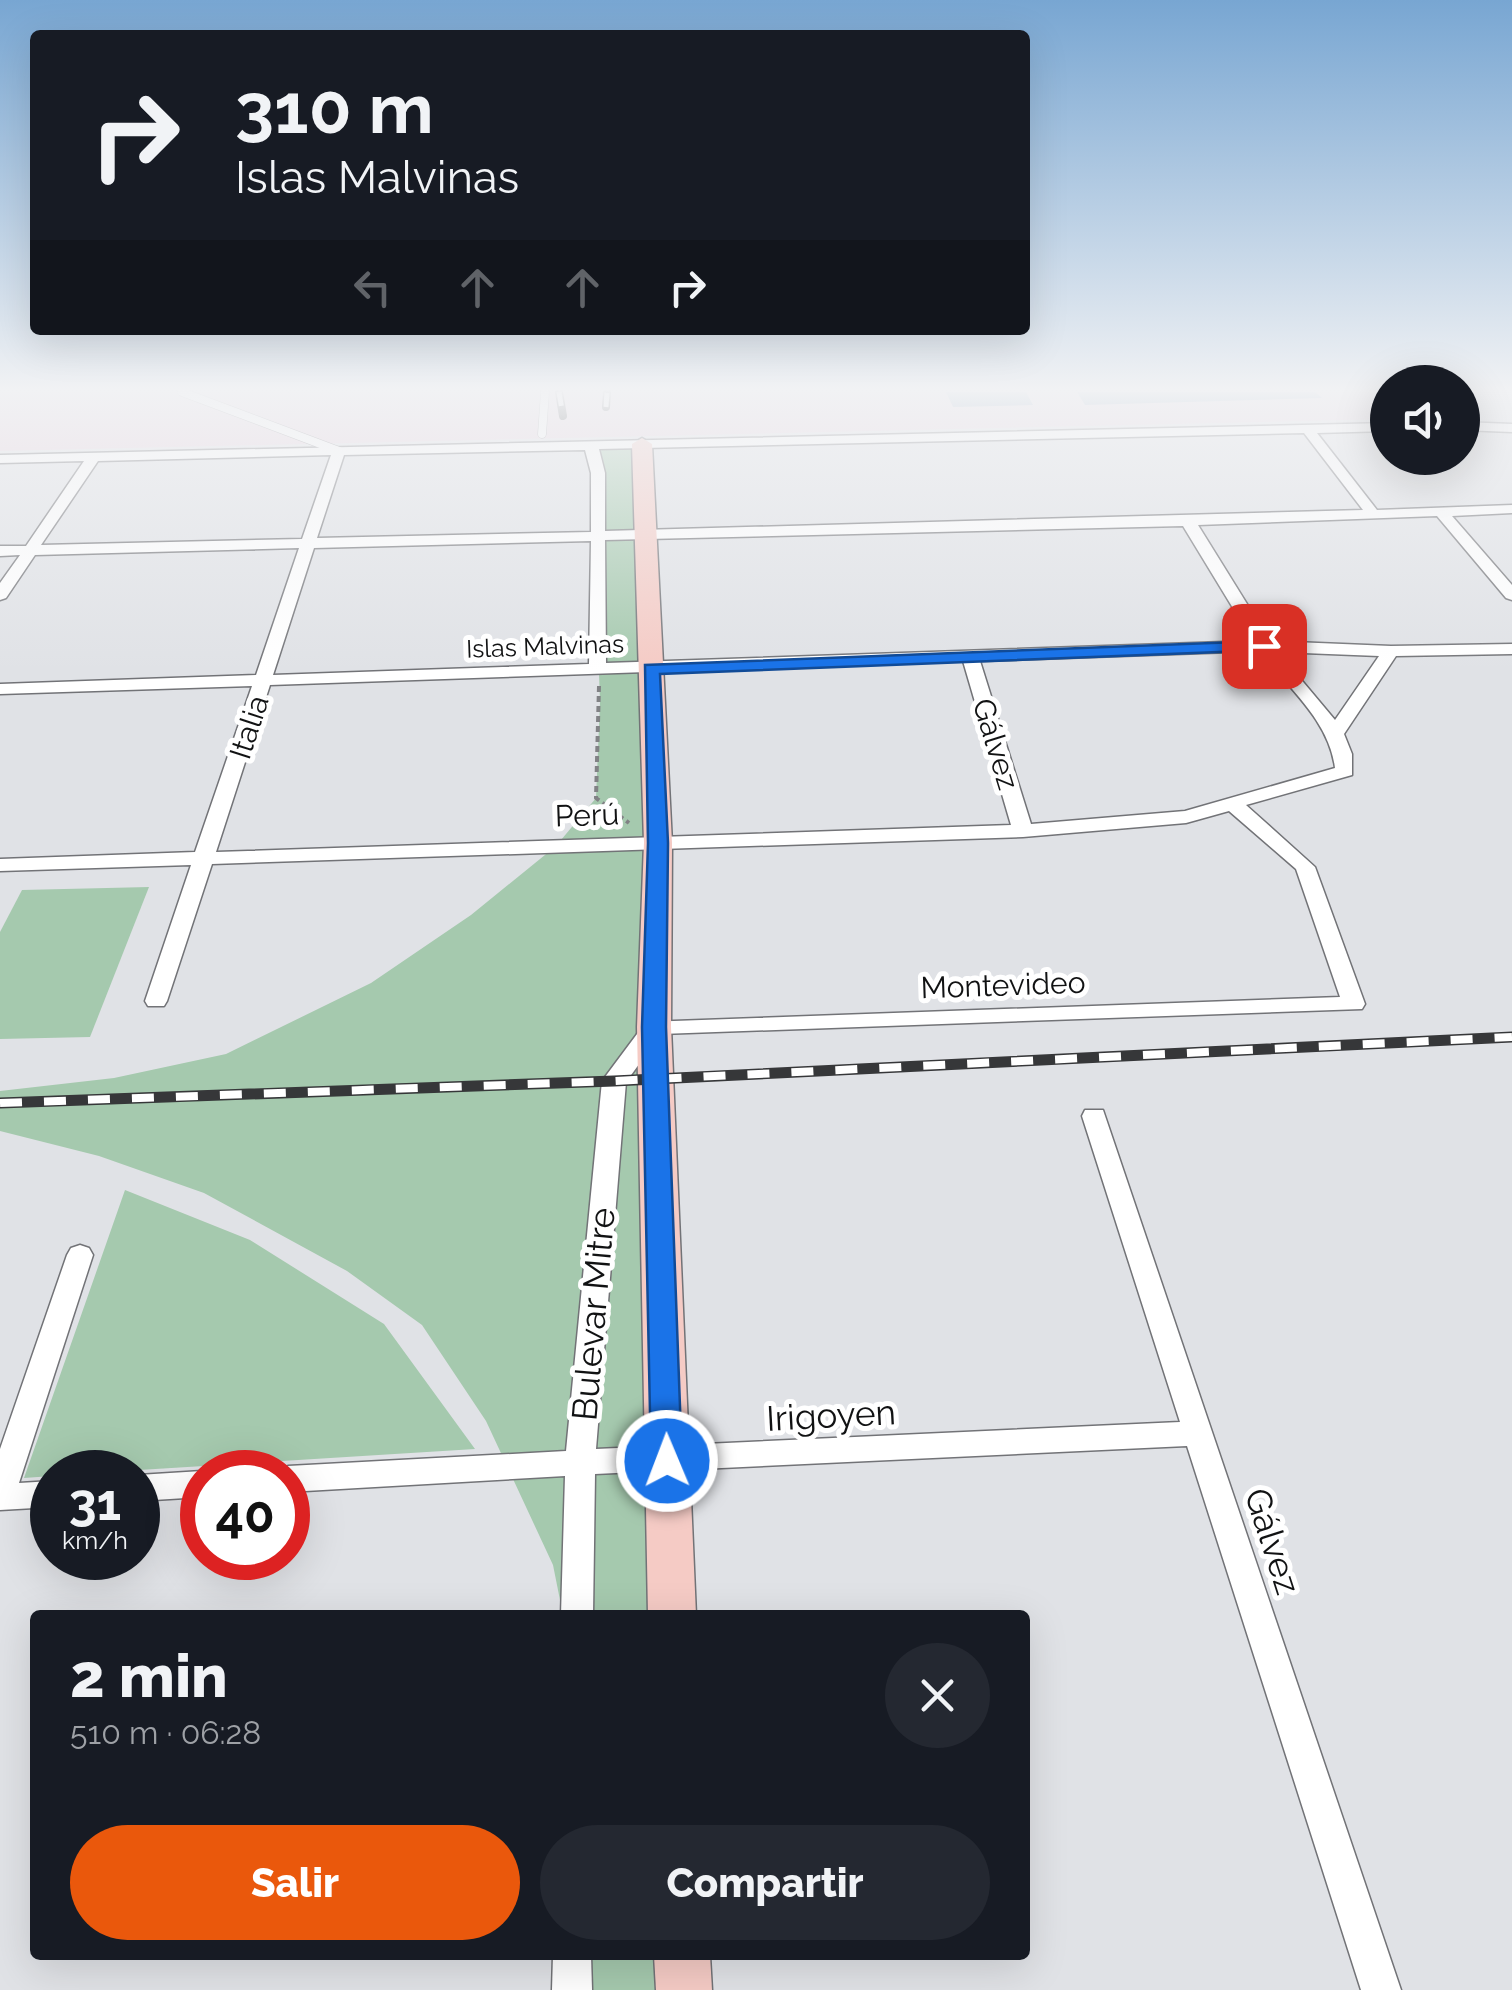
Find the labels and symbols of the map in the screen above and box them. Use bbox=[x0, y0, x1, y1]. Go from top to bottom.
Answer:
pin bbox=[1222, 604, 1307, 689]
street label: Islas Malvinas bbox=[466, 628, 624, 664]
street label: Italia bbox=[222, 691, 276, 763]
street label: Gálvez bbox=[966, 694, 1026, 794]
street label: Perú bbox=[554, 796, 620, 834]
street label: Montevideo bbox=[920, 965, 1086, 1005]
street label: Bulevar Mitre bbox=[563, 1206, 623, 1422]
street label: Irigoyen bbox=[765, 1391, 897, 1439]
position arrow bbox=[615, 1409, 719, 1513]
speed limit sign: 40 bbox=[180, 1450, 310, 1580]
street label: Gálvez bbox=[1237, 1483, 1309, 1599]

